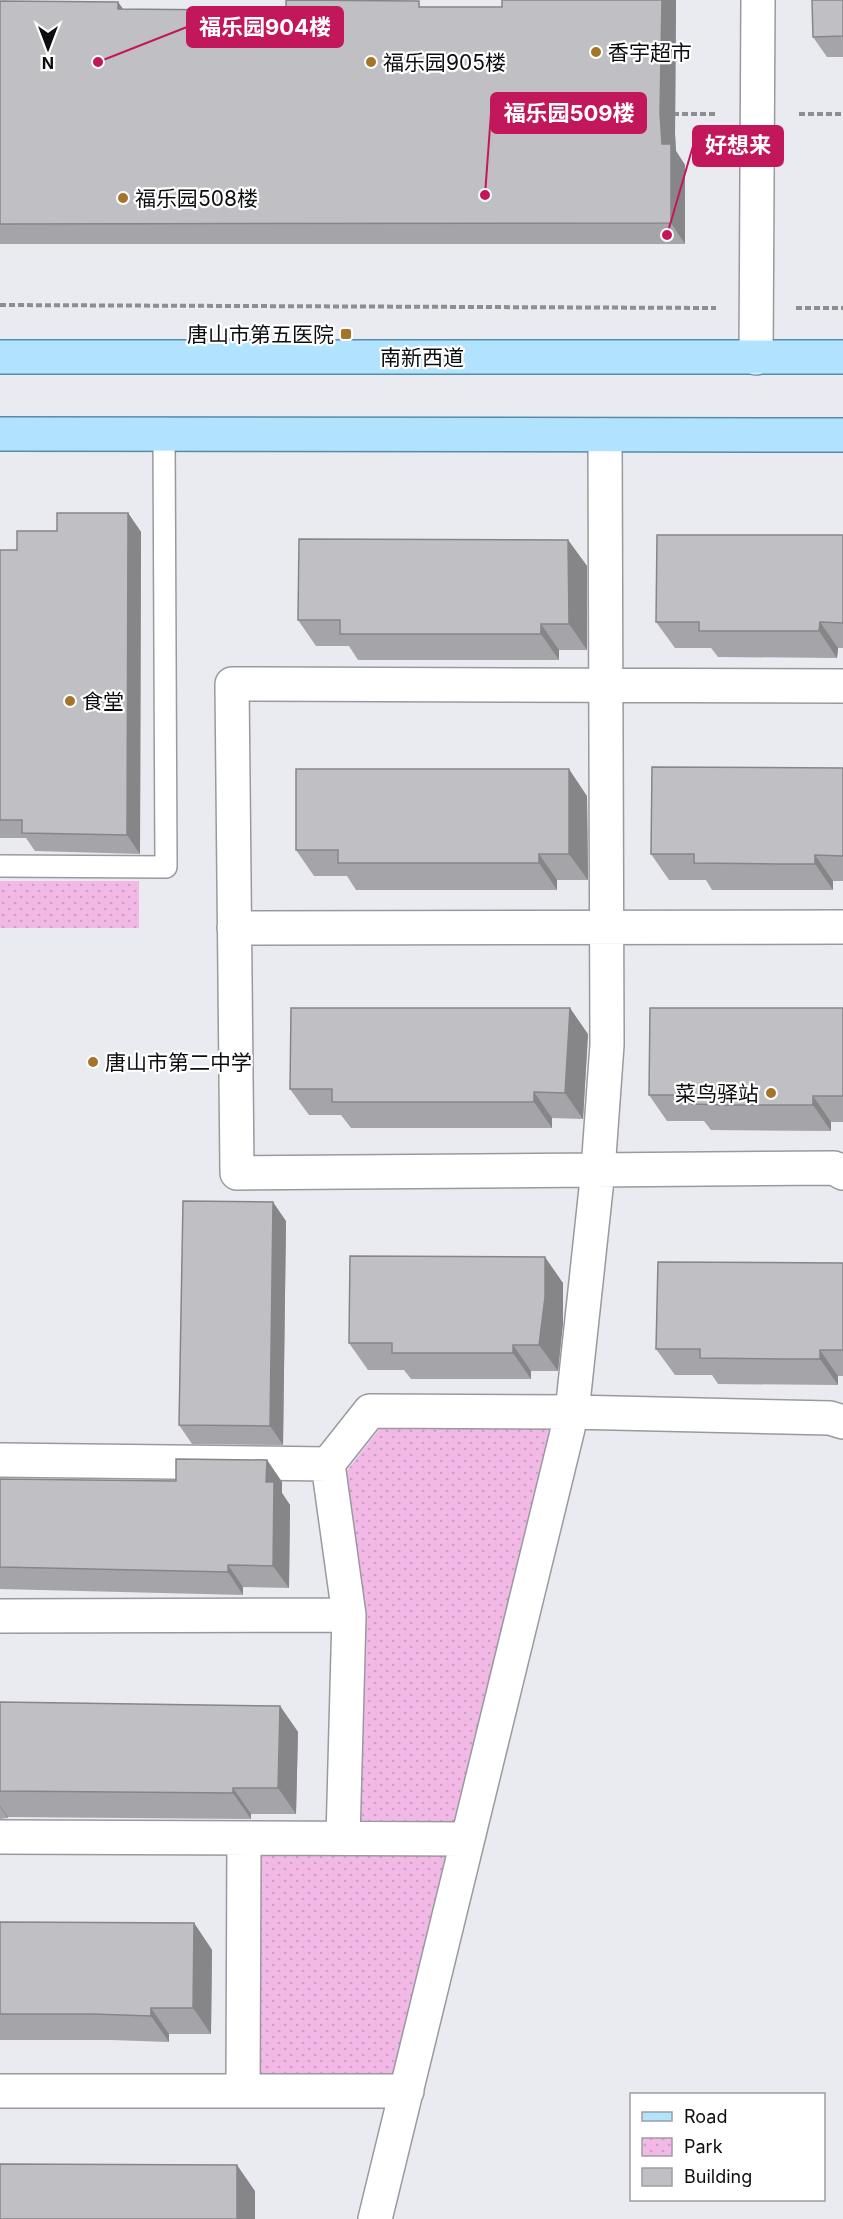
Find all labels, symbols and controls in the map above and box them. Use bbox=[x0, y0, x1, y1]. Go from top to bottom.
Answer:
callout: 福乐园904楼 bbox=[187, 7, 343, 47]
text: 福乐园904楼 bbox=[199, 14, 331, 40]
north arrow bbox=[18, 18, 78, 78]
place label: 香宇超市 bbox=[608, 40, 692, 65]
marker: 香宇超市 bbox=[589, 45, 603, 59]
place label: 福乐园905楼 bbox=[383, 50, 506, 75]
text: N bbox=[42, 53, 54, 73]
marker: 福乐园905楼 bbox=[364, 55, 378, 69]
callout: 福乐园509楼 bbox=[491, 93, 646, 133]
text: 福乐园509楼 bbox=[503, 100, 635, 126]
callout: 好想来 bbox=[693, 126, 783, 166]
text: 好想来 bbox=[705, 132, 771, 158]
place label: 福乐园508楼 bbox=[135, 186, 258, 211]
marker: 福乐园508楼 bbox=[116, 191, 130, 205]
place label: 唐山市第五医院 bbox=[187, 322, 334, 347]
marker: 唐山市第五医院 bbox=[339, 327, 353, 341]
street label: 南新西道 bbox=[380, 345, 464, 370]
place label: 食堂 bbox=[82, 689, 124, 714]
marker: 食堂 bbox=[63, 694, 77, 708]
place label: 唐山市第二中学 bbox=[105, 1050, 252, 1075]
marker: 唐山市第二中学 bbox=[86, 1055, 100, 1069]
place label: 菜鸟驿站 bbox=[675, 1081, 759, 1106]
marker: 菜鸟驿站 bbox=[764, 1086, 778, 1100]
legend bbox=[630, 2093, 825, 2201]
text: Road bbox=[684, 2106, 727, 2127]
text: Park bbox=[684, 2136, 723, 2157]
text: Building bbox=[684, 2166, 752, 2187]

